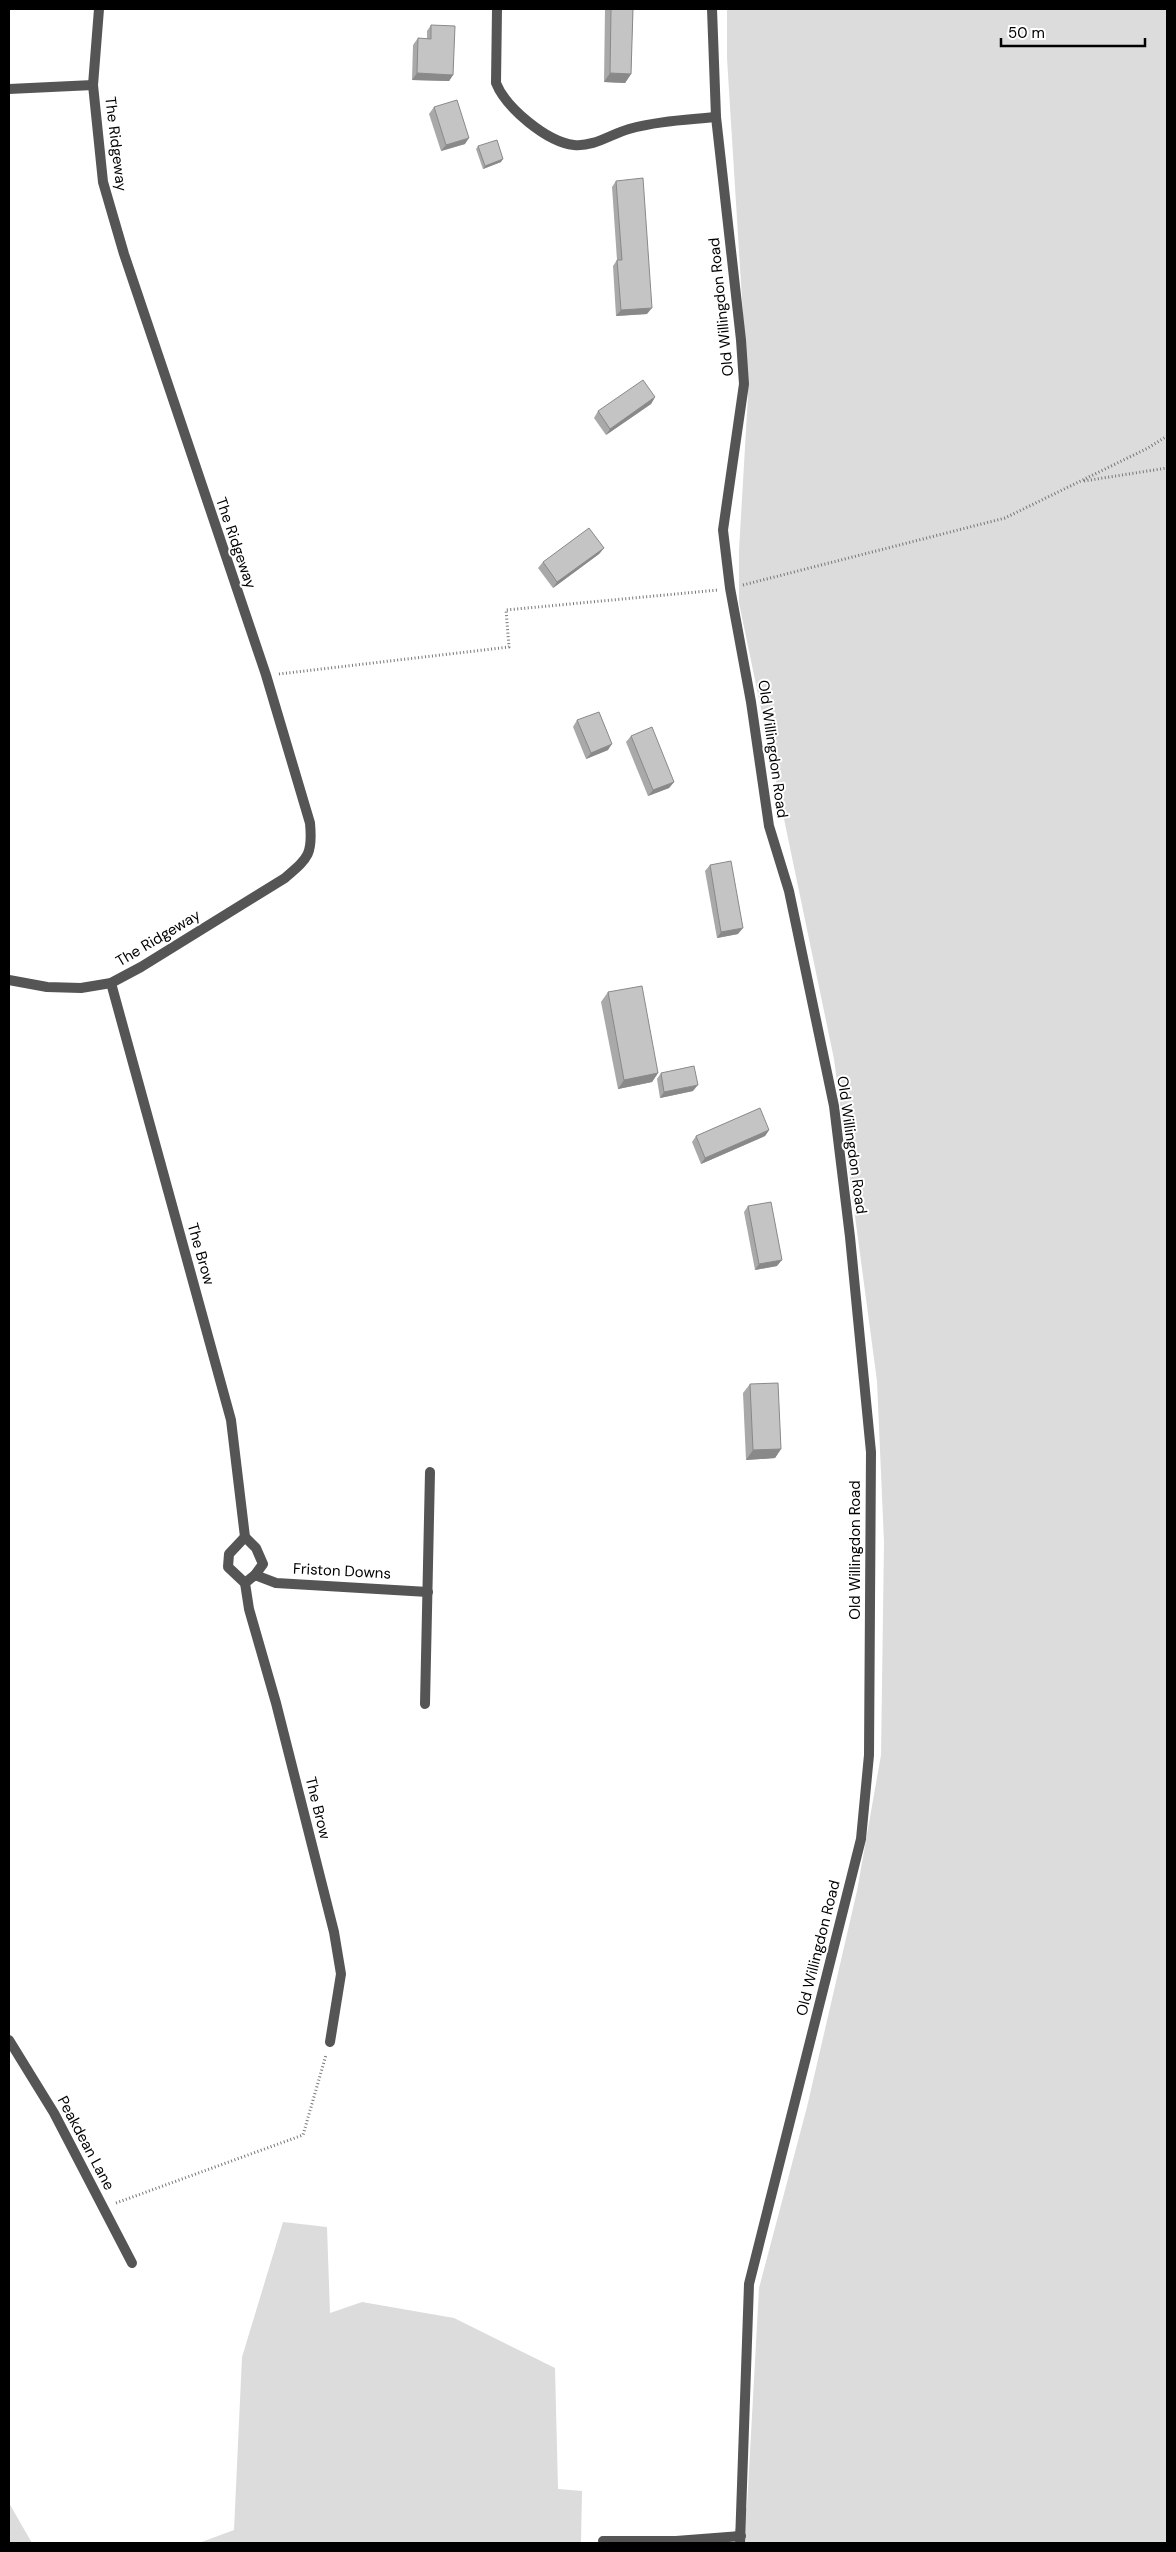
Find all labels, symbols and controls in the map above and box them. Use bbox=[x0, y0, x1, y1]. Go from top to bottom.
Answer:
scale bar bbox=[1001, 15, 1145, 47]
text: 50 m bbox=[1008, 23, 1045, 43]
street label: The Ridgeway bbox=[100, 96, 132, 193]
street label: Old Willingdon Road bbox=[704, 237, 738, 377]
street label: The Ridgeway bbox=[211, 495, 261, 592]
street label: Old Willingdon Road bbox=[753, 679, 793, 819]
street label: The Ridgeway bbox=[112, 905, 205, 971]
street label: Old Willingdon Road bbox=[832, 1075, 872, 1215]
street label: The Brow bbox=[183, 1221, 220, 1288]
street label: Old Willingdon Road bbox=[845, 1480, 865, 1620]
street label: Friston Downs bbox=[293, 1558, 391, 1584]
street label: The Brow bbox=[301, 1775, 336, 1842]
street label: Old Willingdon Road bbox=[791, 1878, 845, 2018]
street label: Peakdean Lane bbox=[53, 2092, 119, 2194]

